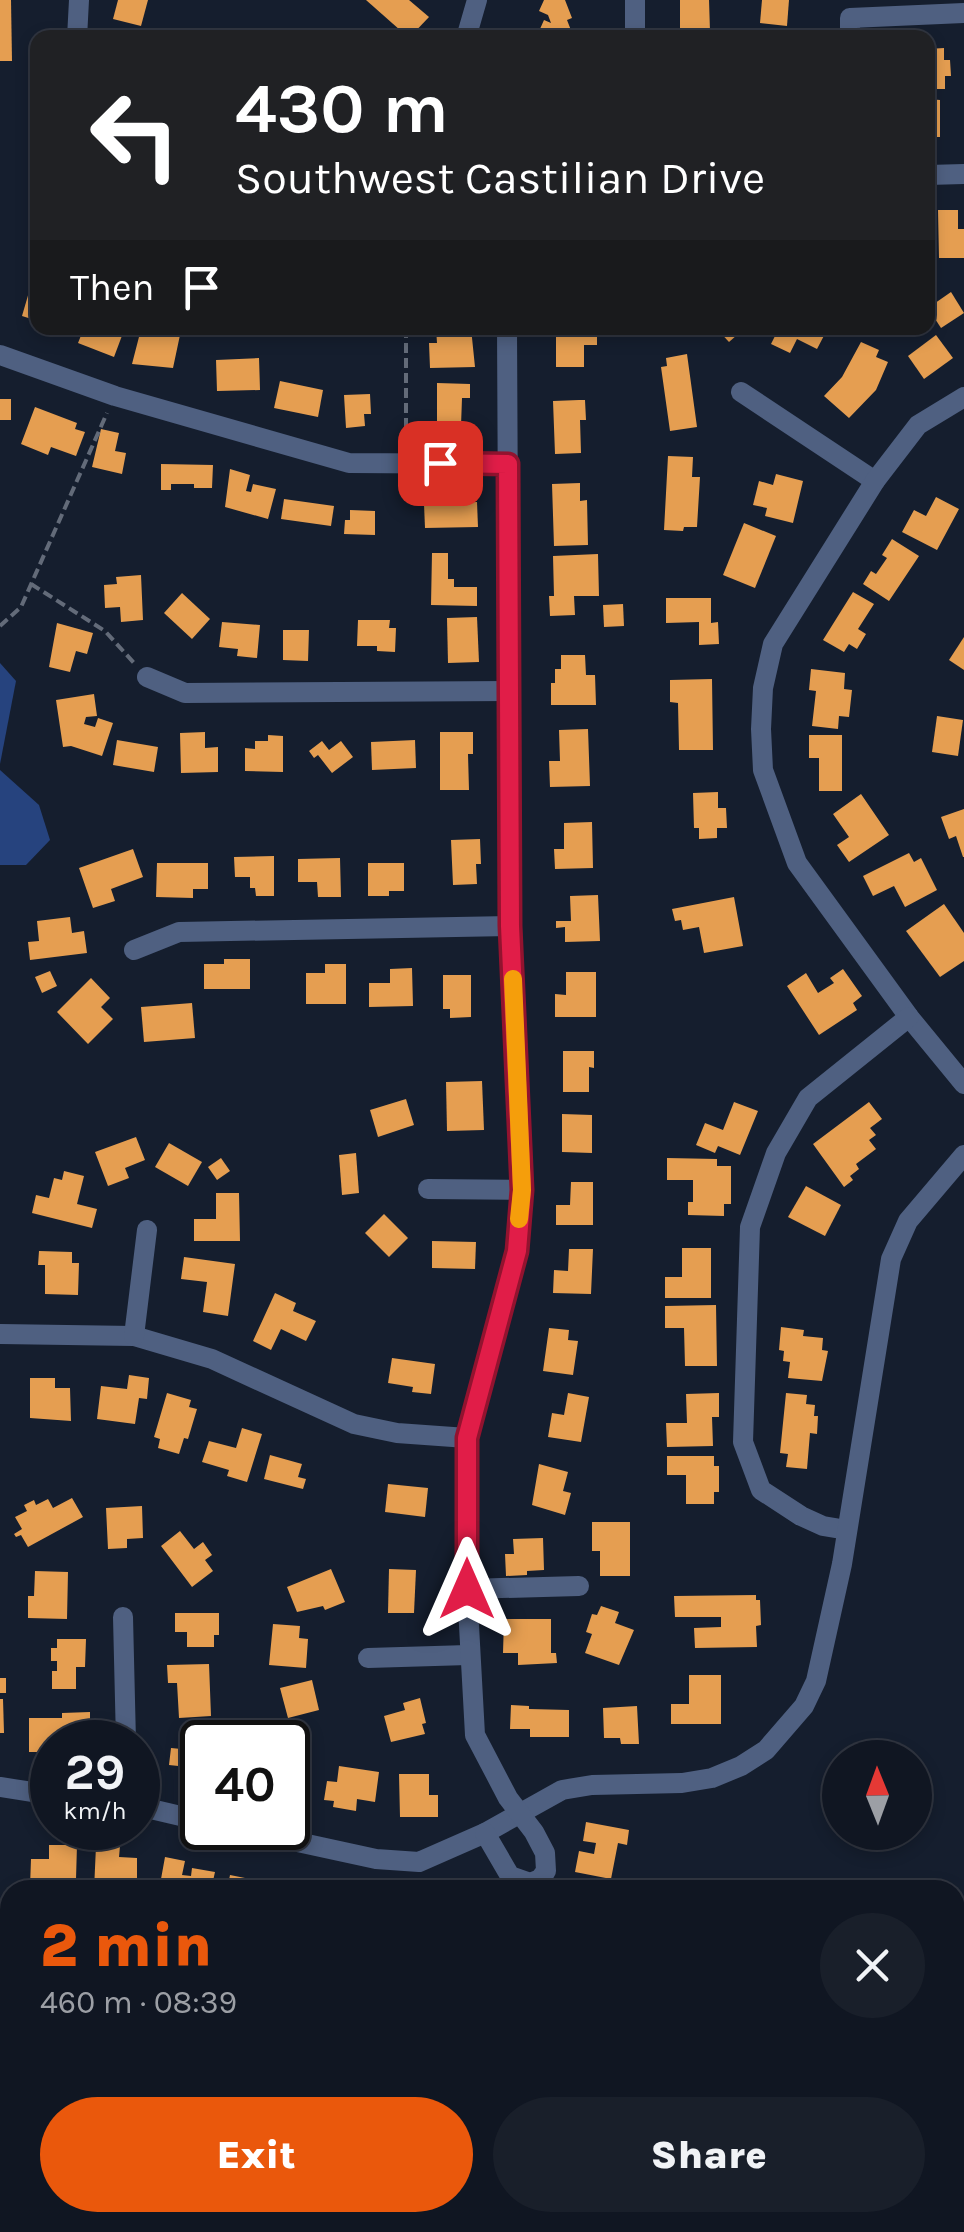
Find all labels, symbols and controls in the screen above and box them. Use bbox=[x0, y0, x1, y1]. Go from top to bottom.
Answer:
text: 430 m bbox=[235, 68, 449, 150]
icon: left bbox=[70, 70, 200, 200]
text: Southwest Castilian Drive bbox=[235, 152, 765, 204]
icon: arrive bbox=[174, 260, 229, 315]
text: Then bbox=[70, 265, 154, 310]
pin bbox=[398, 421, 483, 506]
icon: arrive bbox=[413, 436, 468, 491]
position arrow bbox=[415, 1537, 519, 1641]
speed limit sign: 40 bbox=[180, 1720, 310, 1850]
north arrow bbox=[822, 1740, 932, 1850]
map controls bbox=[822, 1740, 932, 1850]
text: 29 bbox=[65, 1743, 125, 1802]
text: km/h bbox=[63, 1796, 127, 1825]
text: 2 min bbox=[40, 1911, 212, 1981]
button: close bbox=[820, 1913, 925, 2018]
text: 460 m · 08:39 bbox=[40, 1984, 237, 2021]
button: Exit bbox=[40, 2097, 473, 2212]
button: Share bbox=[493, 2097, 925, 2212]

